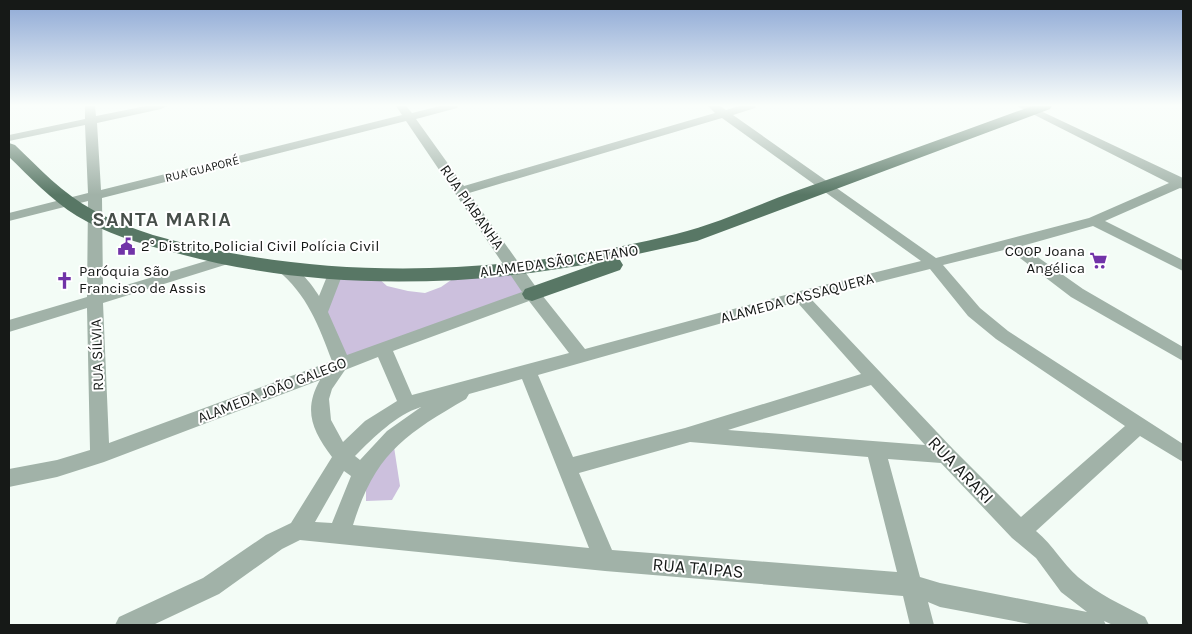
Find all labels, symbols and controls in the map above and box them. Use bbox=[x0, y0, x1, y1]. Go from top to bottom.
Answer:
street label: RUA GUAPORÉ bbox=[163, 152, 241, 185]
street label: RUA PIABANHA bbox=[436, 161, 508, 253]
district label: SANTA MARIA bbox=[92, 208, 232, 231]
public building icon: 2° Distrito Policial Civil Polícia Civil bbox=[117, 236, 137, 256]
place label: 2° Distrito Policial Civil Polícia Civil bbox=[141, 237, 379, 255]
street label: ALAMEDA SÃO CAETANO bbox=[478, 241, 640, 281]
place label: COOP Joana Angélica bbox=[1005, 242, 1085, 277]
supermarket icon: COOP Joana Angélica bbox=[1089, 250, 1109, 270]
place label: Paróquia São Francisco de Assis bbox=[79, 262, 206, 297]
street label: ALAMEDA CASSAQUERA bbox=[718, 269, 876, 327]
church icon: Paróquia São Francisco de Assis bbox=[55, 270, 75, 290]
street label: RUA SÍLVIA bbox=[87, 318, 107, 391]
street label: ALAMEDA JOÃO GALEGO bbox=[195, 353, 349, 427]
street label: RUA ARARI bbox=[924, 432, 998, 508]
street label: RUA TAIPAS bbox=[651, 553, 745, 583]

